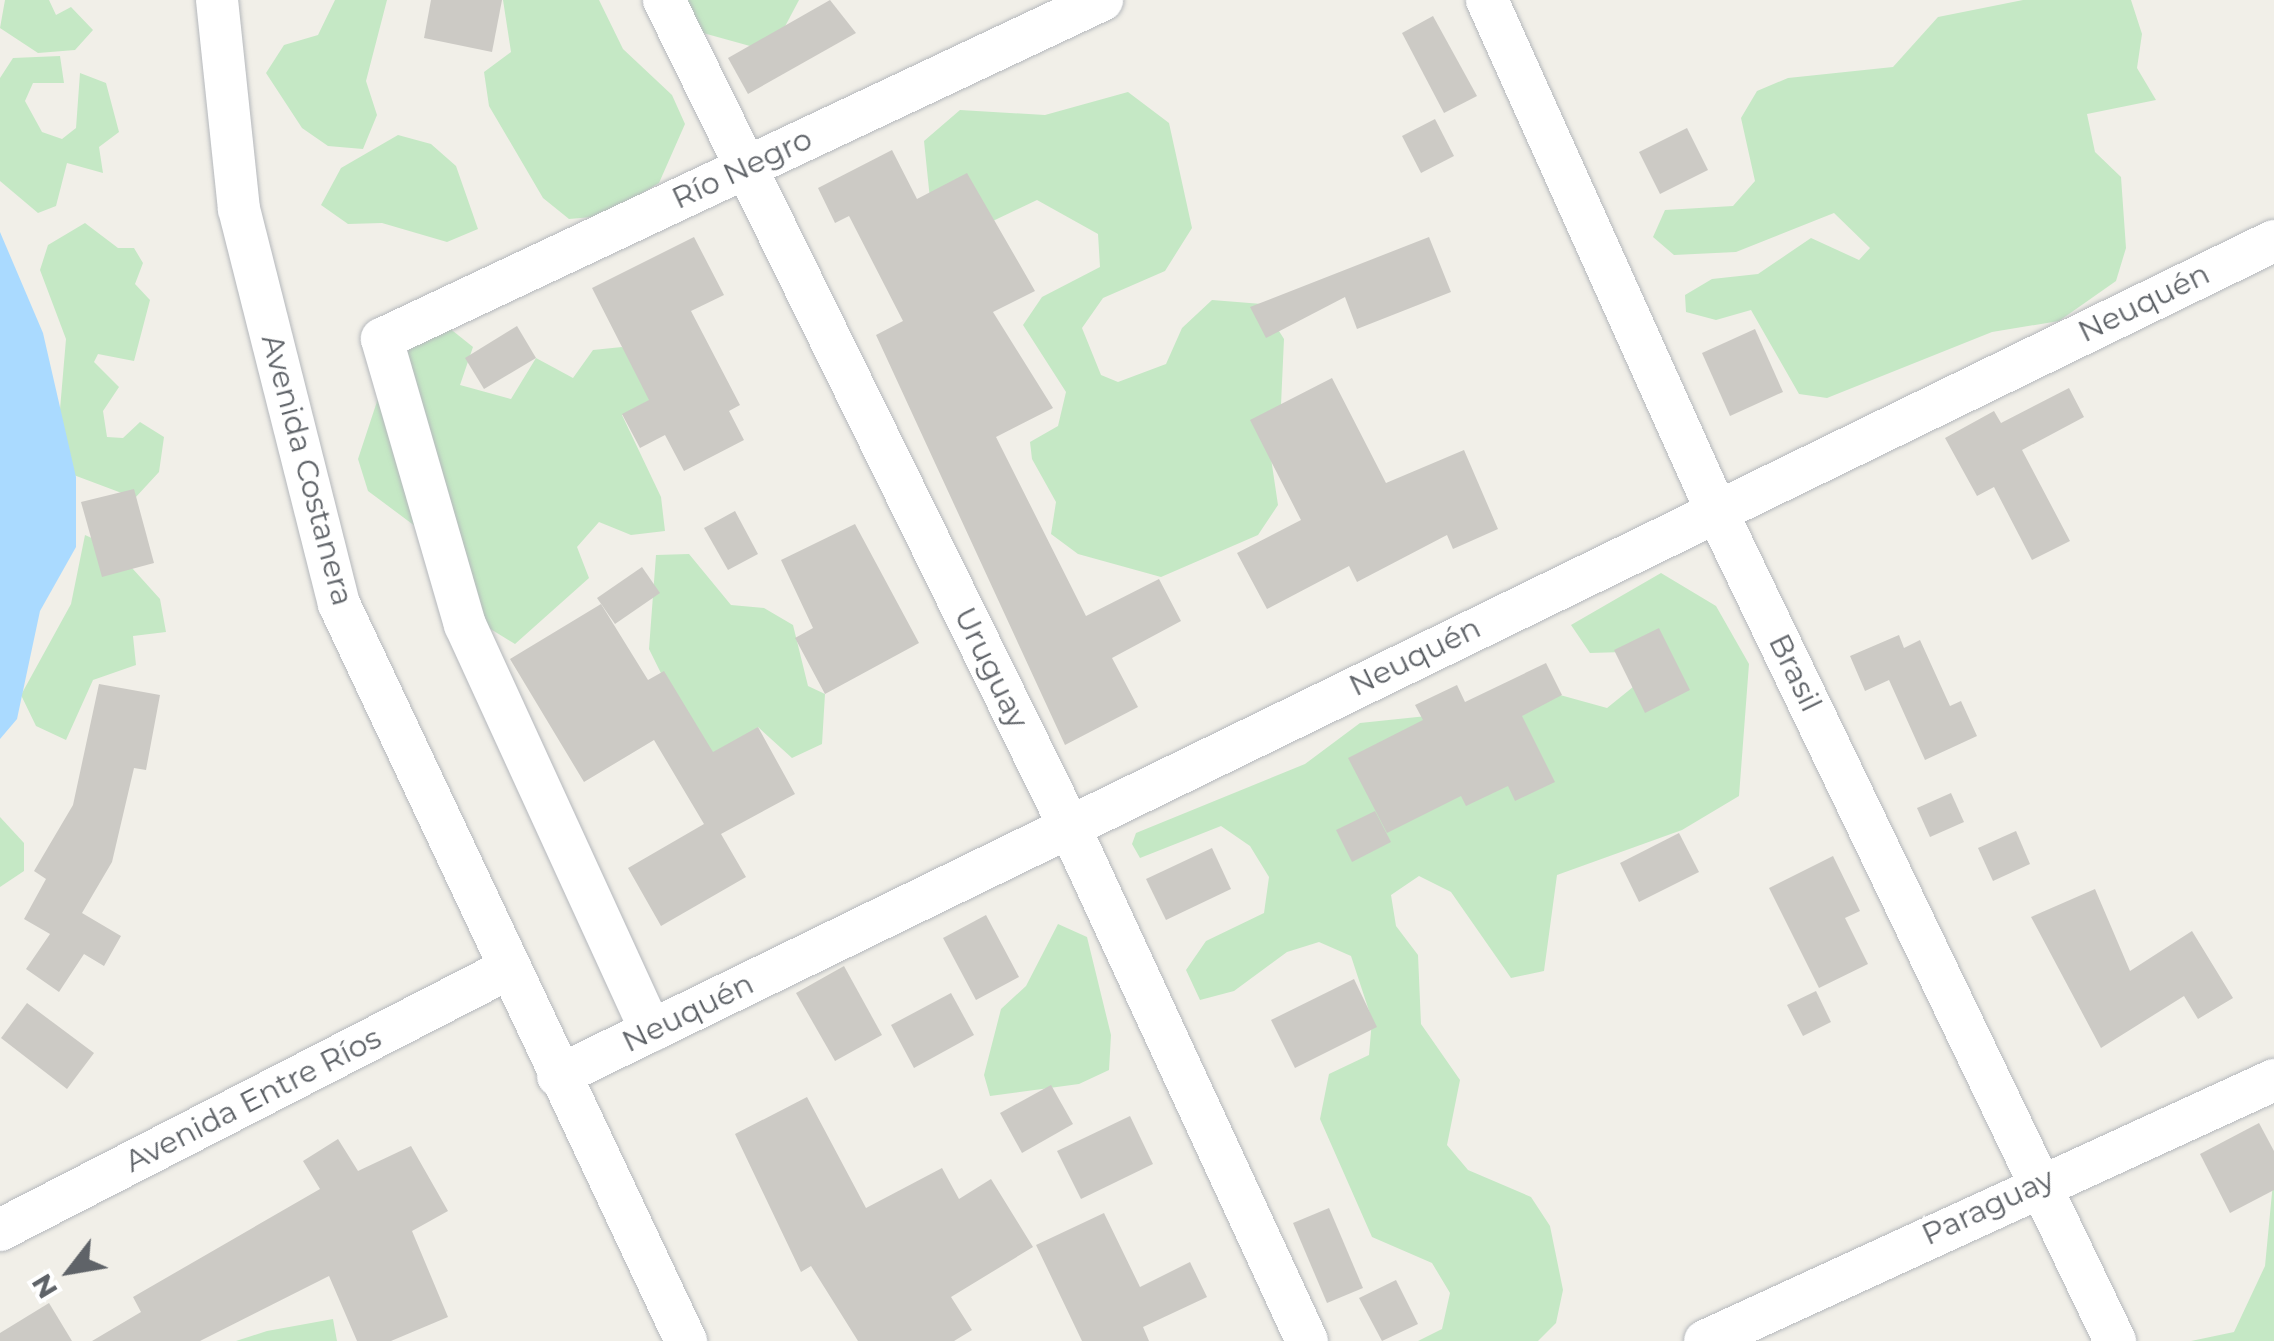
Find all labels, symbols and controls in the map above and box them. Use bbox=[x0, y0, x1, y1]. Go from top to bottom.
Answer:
street label: Río Negro bbox=[666, 121, 818, 217]
street label: Neuquén bbox=[2072, 256, 2216, 350]
street label: Avenida Costanera bbox=[253, 331, 361, 609]
street label: Uruguay bbox=[946, 602, 1036, 734]
street label: Neuquén bbox=[1343, 610, 1487, 704]
street label: Brasil bbox=[1761, 628, 1829, 718]
street label: Neuquén bbox=[616, 966, 760, 1060]
street label: Avenida Entre Ríos bbox=[119, 1020, 387, 1180]
street label: Paraguay bbox=[1916, 1161, 2060, 1253]
north arrow bbox=[20, 1221, 120, 1321]
text: N bbox=[24, 1268, 65, 1305]

